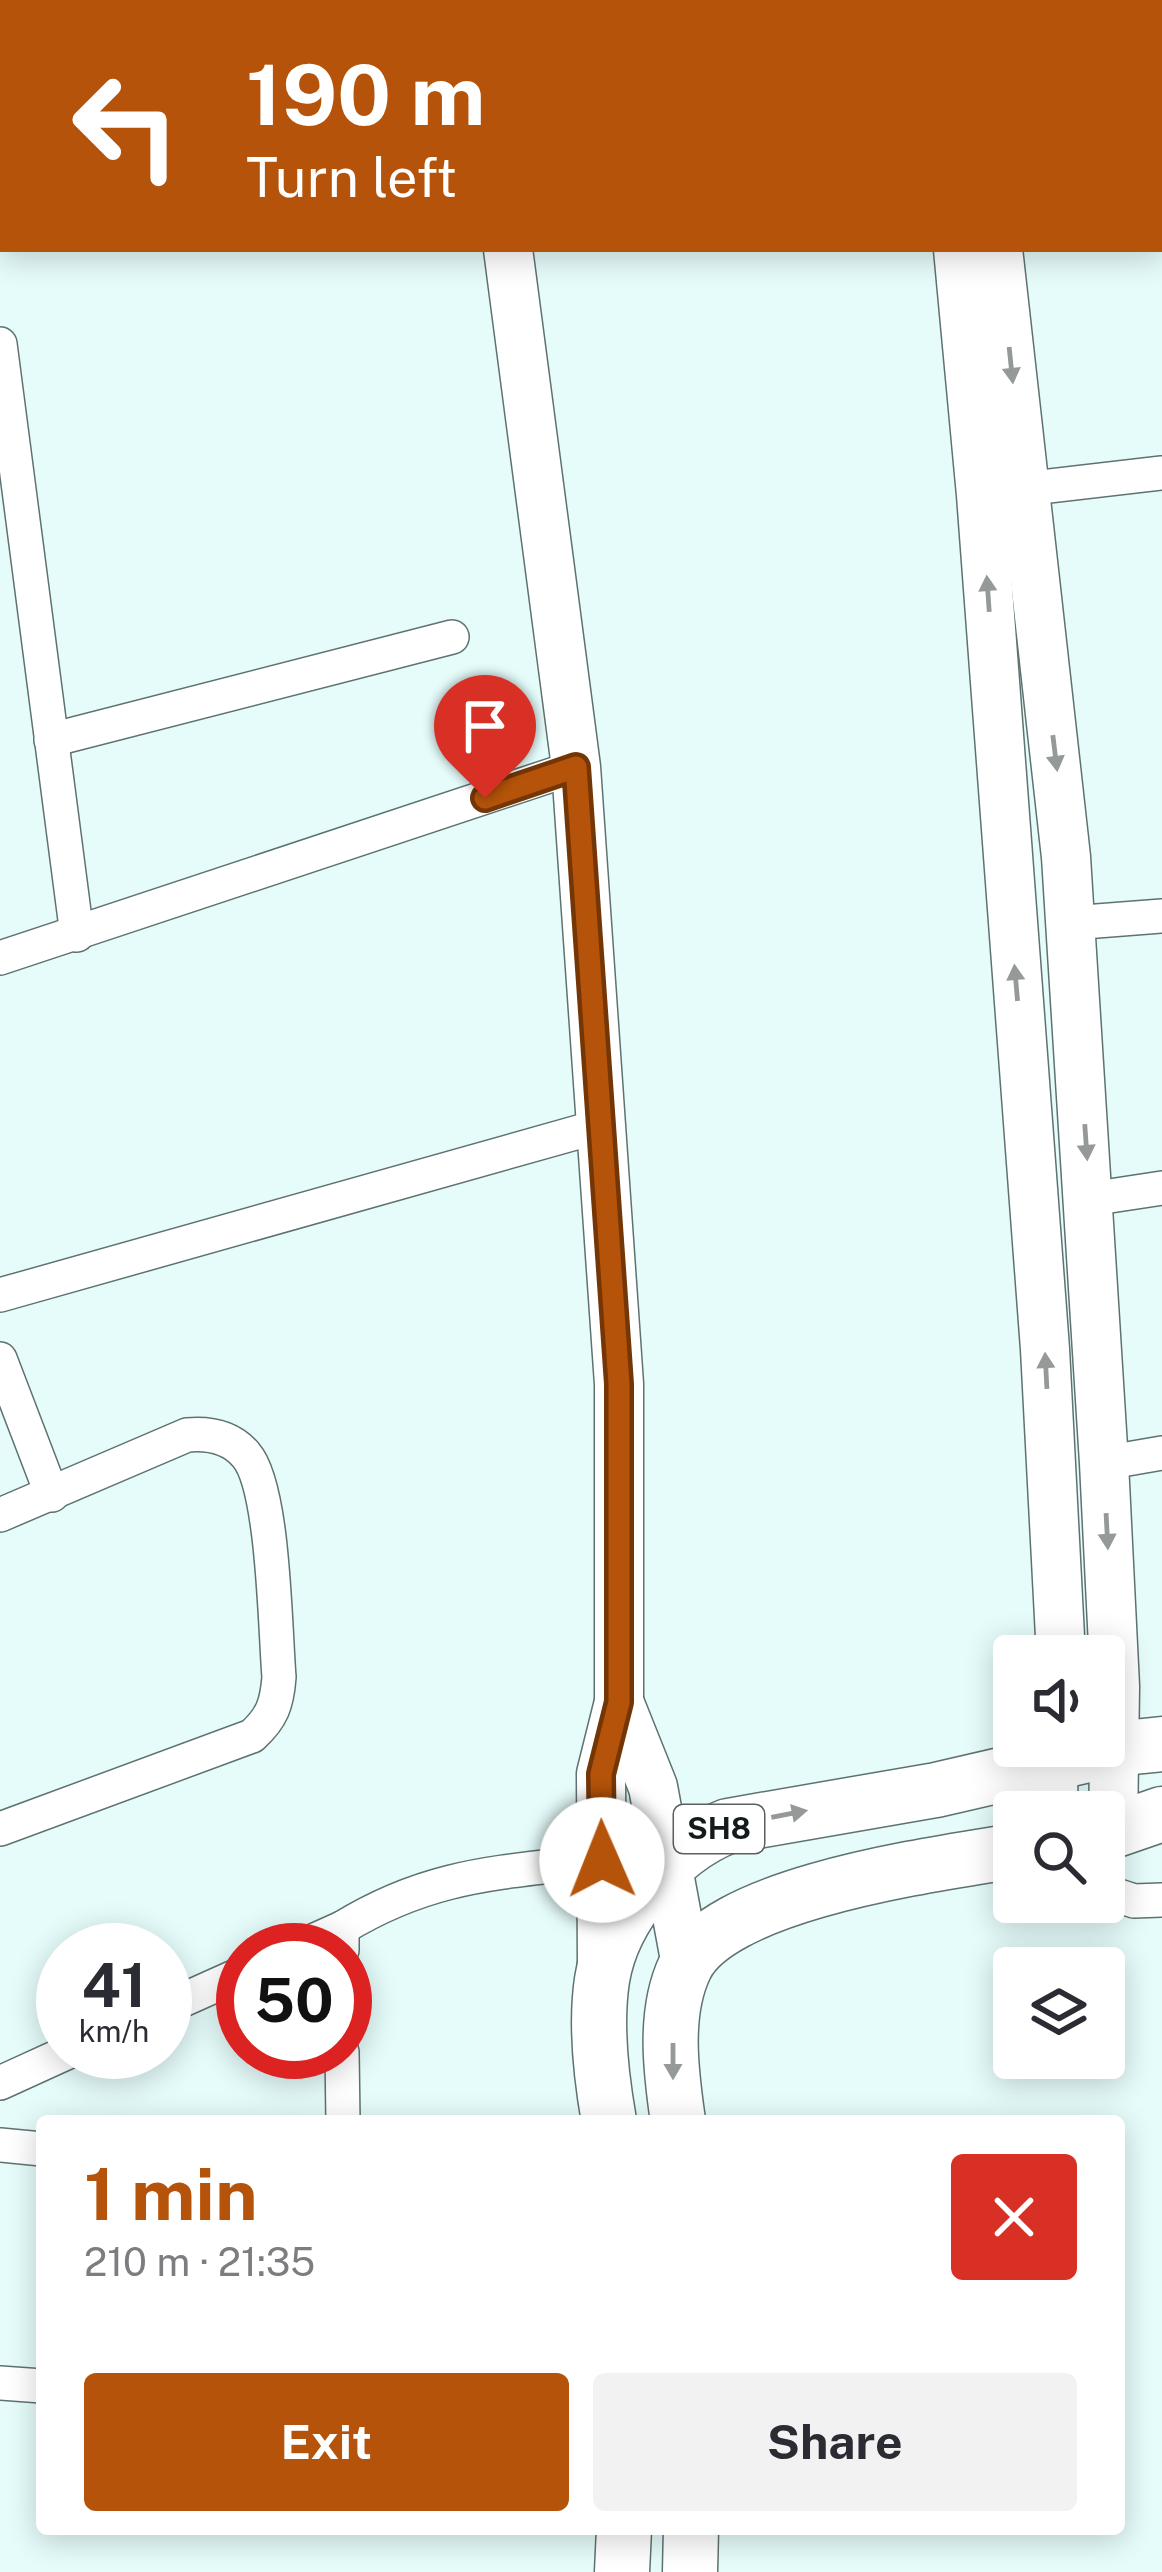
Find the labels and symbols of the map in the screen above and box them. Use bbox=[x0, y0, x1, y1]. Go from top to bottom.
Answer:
one-way arrow bbox=[1002, 347, 1021, 384]
one-way arrow bbox=[978, 575, 997, 612]
pin bbox=[434, 675, 536, 798]
one-way arrow bbox=[1045, 735, 1064, 772]
one-way arrow bbox=[1006, 964, 1025, 1001]
one-way arrow bbox=[1076, 1124, 1095, 1161]
one-way arrow bbox=[1036, 1351, 1055, 1389]
one-way arrow bbox=[1098, 1513, 1117, 1551]
position arrow bbox=[539, 1797, 665, 1923]
one-way arrow bbox=[771, 1804, 808, 1823]
road number: SH8 bbox=[674, 1805, 764, 1853]
speed limit sign: 50 bbox=[216, 1923, 372, 2079]
one-way arrow bbox=[663, 2043, 683, 2081]

